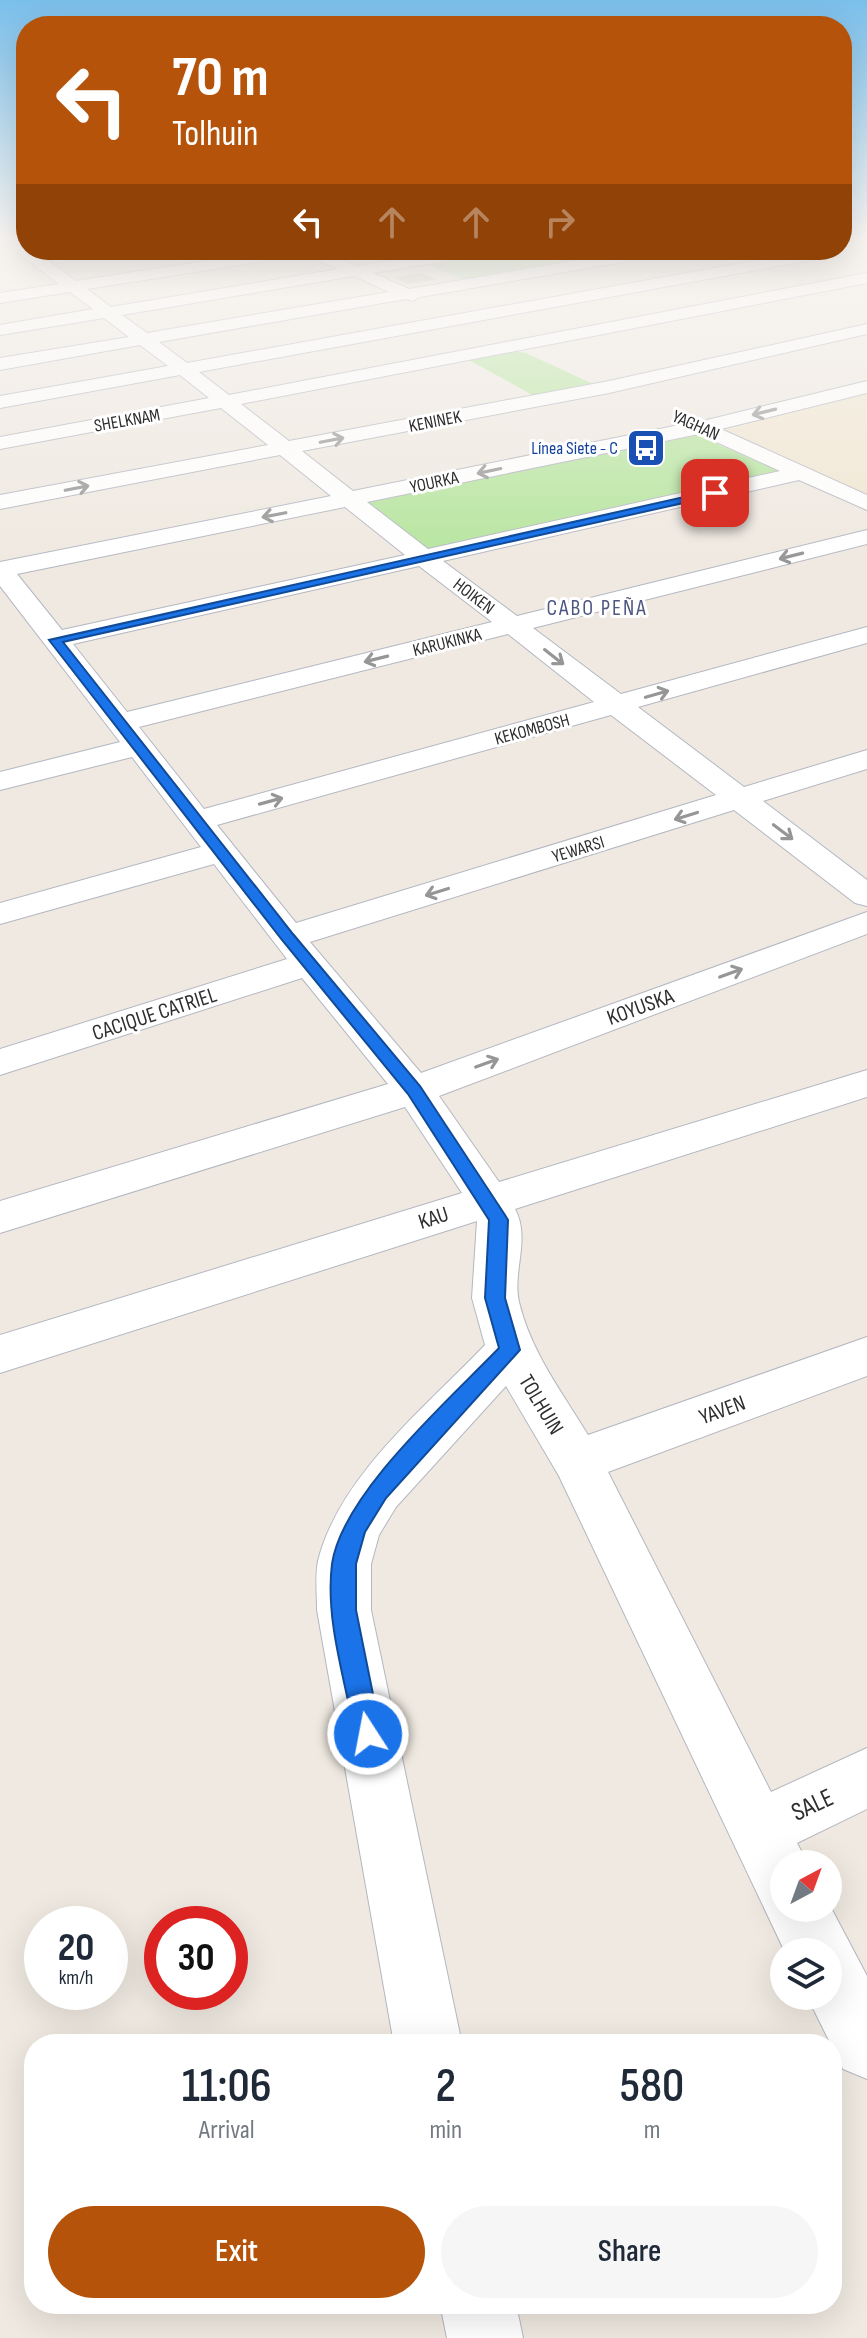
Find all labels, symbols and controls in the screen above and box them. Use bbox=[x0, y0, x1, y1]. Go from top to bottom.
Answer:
text: 70 m bbox=[172, 45, 269, 112]
icon: left bbox=[40, 48, 144, 152]
text: Tolhuin bbox=[172, 113, 258, 156]
icon: left bbox=[286, 200, 330, 244]
icon: ahead bbox=[370, 200, 414, 244]
icon: ahead bbox=[454, 200, 498, 244]
icon: right bbox=[538, 200, 582, 244]
street label: SHELKNAM bbox=[92, 404, 162, 437]
street label: KENINEK bbox=[407, 406, 464, 437]
street label: YAGHAN bbox=[669, 406, 723, 445]
one-way arrow bbox=[752, 406, 778, 421]
bus stop icon: Línea Siete - C bbox=[625, 427, 667, 469]
one-way arrow bbox=[319, 432, 345, 447]
place label: Línea Siete - C bbox=[531, 438, 618, 459]
pin bbox=[681, 459, 749, 527]
one-way arrow bbox=[476, 464, 502, 479]
street label: YOURKA bbox=[408, 467, 461, 498]
icon: arrive bbox=[693, 471, 737, 515]
one-way arrow bbox=[63, 480, 89, 495]
one-way arrow bbox=[262, 508, 287, 523]
one-way arrow bbox=[779, 549, 805, 564]
street label: HOIKEN bbox=[449, 574, 499, 619]
district label: CABO PEÑA bbox=[546, 595, 648, 622]
street label: KARUKINKA bbox=[411, 624, 484, 661]
one-way arrow bbox=[543, 648, 564, 666]
one-way arrow bbox=[364, 653, 389, 668]
one-way arrow bbox=[643, 686, 669, 701]
street label: KEKOMBOSH bbox=[492, 709, 572, 750]
one-way arrow bbox=[258, 792, 284, 807]
one-way arrow bbox=[673, 809, 699, 824]
one-way arrow bbox=[772, 823, 793, 840]
street label: YEWARSI bbox=[549, 832, 607, 867]
one-way arrow bbox=[425, 886, 450, 900]
one-way arrow bbox=[718, 965, 743, 979]
street label: CACIQUE CATRIEL bbox=[89, 982, 220, 1047]
street label: KOYUSKA bbox=[603, 983, 678, 1032]
one-way arrow bbox=[474, 1055, 499, 1069]
street label: KAU bbox=[415, 1201, 452, 1236]
street label: TOLHUIN bbox=[512, 1370, 569, 1440]
street label: YAVEN bbox=[696, 1390, 749, 1431]
position arrow bbox=[326, 1692, 410, 1776]
street label: SALE bbox=[787, 1782, 838, 1828]
north arrow bbox=[770, 1850, 842, 1922]
map controls bbox=[770, 1850, 842, 2010]
speed limit sign: 30 bbox=[144, 1906, 248, 2010]
text: 20 bbox=[58, 1924, 94, 1972]
button: layers bbox=[770, 1938, 842, 2010]
text: km/h bbox=[59, 1966, 93, 1990]
text: 11:06 bbox=[182, 2058, 272, 2115]
text: 2 bbox=[436, 2058, 456, 2115]
text: 580 bbox=[620, 2058, 684, 2115]
text: Arrival bbox=[199, 2115, 255, 2146]
text: min bbox=[429, 2115, 462, 2146]
text: m bbox=[644, 2115, 660, 2146]
button: Exit bbox=[48, 2206, 425, 2298]
button: Share bbox=[441, 2206, 818, 2298]

